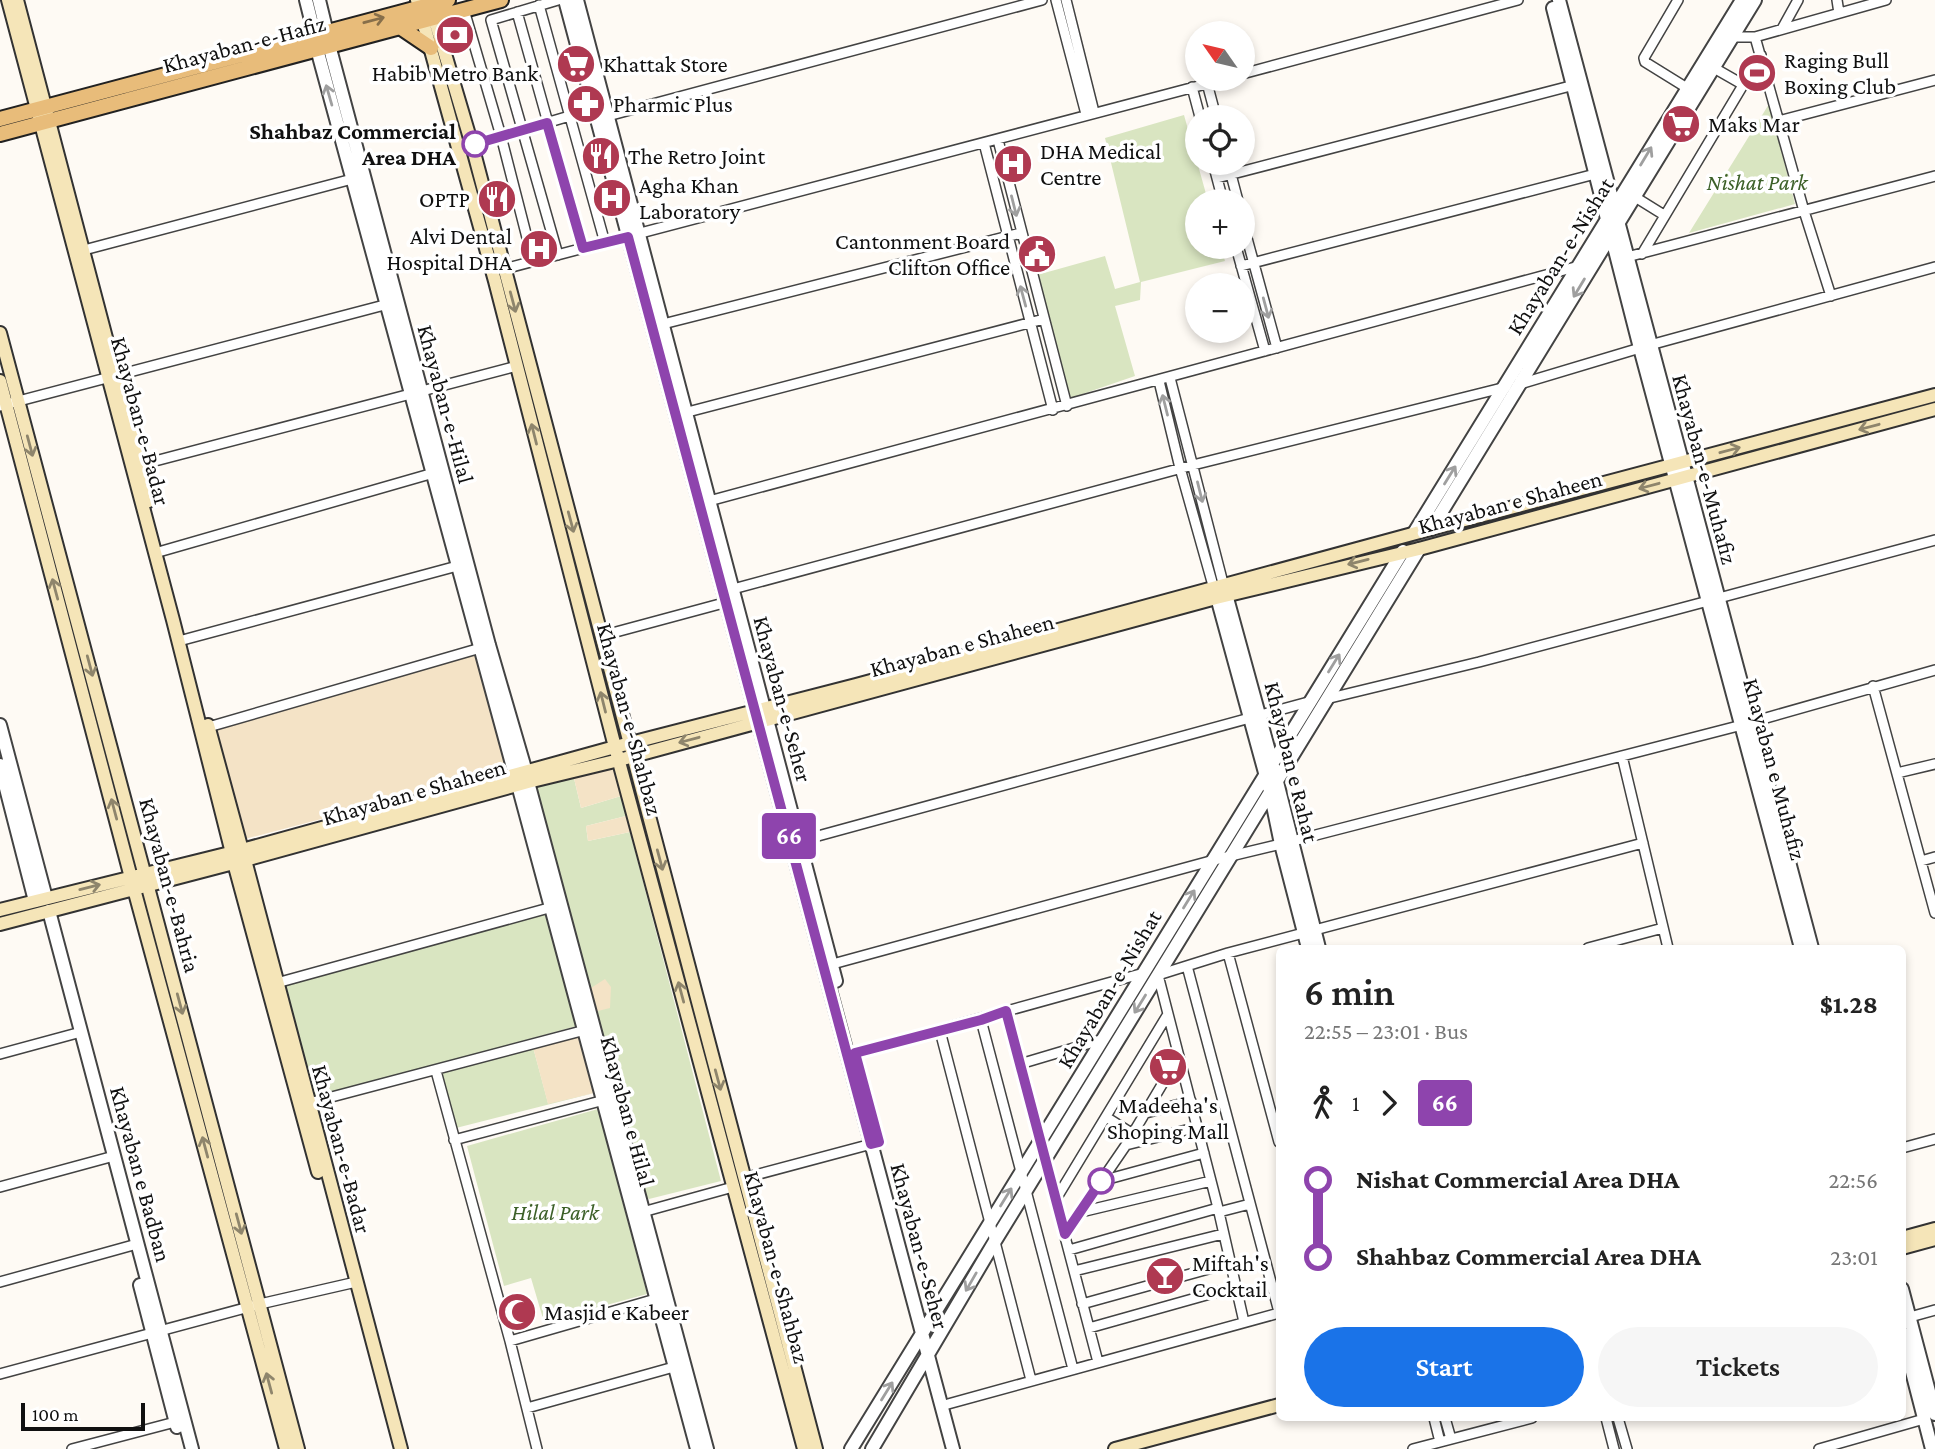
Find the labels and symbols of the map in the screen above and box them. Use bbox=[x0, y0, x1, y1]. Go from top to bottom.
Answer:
street label: Khayaban-e-Hafiz bbox=[160, 10, 328, 78]
one-way arrow bbox=[362, 13, 385, 26]
bank icon: Habib Metro Bank bbox=[434, 14, 476, 56]
north arrow bbox=[1185, 21, 1255, 91]
supermarket icon: Khattak Store bbox=[555, 43, 597, 85]
place label: Raging Bull Boxing Club bbox=[1784, 47, 1896, 99]
place label: Khattak Store bbox=[603, 51, 728, 77]
sports icon: Raging Bull Boxing Club bbox=[1736, 52, 1778, 94]
place label: Habib Metro Bank bbox=[372, 60, 538, 86]
pharmacy icon: Pharmic Plus bbox=[565, 83, 607, 125]
one-way arrow bbox=[322, 84, 335, 106]
place label: Pharmic Plus bbox=[613, 91, 733, 117]
supermarket icon: Maks Mar bbox=[1660, 103, 1702, 145]
place label: Maks Mar bbox=[1708, 111, 1800, 137]
place label: Shahbaz Commercial Area DHA bbox=[249, 118, 456, 170]
marker: Shahbaz Commercial Area DHA bbox=[462, 131, 488, 157]
restaurant icon: The Retro Joint bbox=[580, 135, 622, 177]
place label: DHA Medical Centre bbox=[1040, 138, 1161, 190]
place label: The Retro Joint bbox=[628, 143, 765, 169]
hospital icon: DHA Medical Centre bbox=[992, 143, 1034, 185]
one-way arrow bbox=[1639, 146, 1653, 166]
park label: Nishat Park bbox=[1706, 169, 1809, 195]
place label: Agha Khan Laboratory bbox=[639, 172, 741, 224]
street label: Khayaban-e-Nishat bbox=[1501, 172, 1619, 339]
hospital icon: Agha Khan Laboratory bbox=[591, 177, 633, 219]
restaurant icon: OPTP bbox=[476, 178, 518, 220]
place label: OPTP bbox=[419, 186, 470, 212]
one-way arrow bbox=[1008, 194, 1021, 217]
place label: Alvi Dental Hospital DHA bbox=[386, 223, 513, 275]
hospital icon: Alvi Dental Hospital DHA bbox=[518, 228, 560, 270]
place label: Cantonment Board Clifton Office bbox=[835, 228, 1010, 280]
public building icon: Cantonment Board Clifton Office bbox=[1016, 233, 1058, 275]
one-way arrow bbox=[1571, 278, 1585, 298]
one-way arrow bbox=[1016, 285, 1029, 308]
one-way arrow bbox=[507, 290, 520, 313]
one-way arrow bbox=[1260, 296, 1273, 318]
street label: Khayaban-e-Hilal bbox=[412, 322, 480, 486]
street label: Khayaban-e-Badar bbox=[106, 334, 176, 508]
street label: Khayaban-e-Muhafiz bbox=[1667, 371, 1743, 567]
one-way arrow bbox=[1158, 394, 1171, 417]
one-way arrow bbox=[1858, 421, 1880, 434]
one-way arrow bbox=[527, 423, 540, 446]
one-way arrow bbox=[24, 434, 37, 457]
one-way arrow bbox=[1718, 443, 1741, 456]
street label: Khayaban e Shaheen bbox=[1415, 465, 1605, 539]
one-way arrow bbox=[1443, 466, 1457, 486]
one-way arrow bbox=[1194, 480, 1207, 503]
one-way arrow bbox=[1639, 480, 1661, 493]
one-way arrow bbox=[565, 510, 578, 533]
one-way arrow bbox=[1348, 556, 1370, 569]
one-way arrow bbox=[48, 579, 61, 601]
street label: Khayaban e Shaheen bbox=[867, 608, 1057, 682]
street label: Khayaban-e-Seher bbox=[748, 613, 818, 785]
street label: Khayaban-e-Shahbaz bbox=[592, 620, 668, 818]
one-way arrow bbox=[84, 654, 97, 676]
one-way arrow bbox=[1328, 654, 1342, 674]
street label: Khayaban e Muhafiz bbox=[1738, 675, 1812, 863]
street label: Khayaban e Rahat bbox=[1259, 679, 1325, 845]
one-way arrow bbox=[596, 691, 609, 714]
one-way arrow bbox=[678, 735, 700, 748]
street label: Khayaban e Shaheen bbox=[319, 753, 509, 831]
street label: Khayaban-e-Bahria bbox=[134, 795, 206, 976]
one-way arrow bbox=[107, 798, 120, 821]
line badge: 66 bbox=[758, 813, 820, 859]
one-way arrow bbox=[655, 849, 668, 871]
one-way arrow bbox=[78, 880, 101, 893]
one-way arrow bbox=[1182, 889, 1196, 909]
street label: Khayaban-e-Nishat bbox=[1051, 905, 1167, 1073]
one-way arrow bbox=[674, 982, 687, 1004]
one-way arrow bbox=[174, 992, 187, 1015]
one-way arrow bbox=[1132, 993, 1146, 1013]
street label: Khayaban e Hilal bbox=[595, 1033, 661, 1189]
supermarket icon: Madeeha's Shoping Mall bbox=[1147, 1046, 1189, 1088]
street label: Khayaban-e-Badar bbox=[307, 1062, 377, 1236]
one-way arrow bbox=[713, 1069, 726, 1091]
street label: Khayaban e Badban bbox=[105, 1083, 177, 1265]
place label: Madeeha's Shoping Mall bbox=[1107, 1092, 1229, 1144]
one-way arrow bbox=[198, 1136, 211, 1159]
street label: Khayaban-e-Seher bbox=[885, 1160, 955, 1332]
street label: Khayaban-e-Shahbaz bbox=[739, 1168, 815, 1366]
unlabelled marker bbox=[1088, 1168, 1114, 1194]
one-way arrow bbox=[1000, 1188, 1014, 1208]
park label: Hilal Park bbox=[511, 1199, 600, 1225]
one-way arrow bbox=[233, 1212, 246, 1234]
place label: Miftah's Cocktail bbox=[1192, 1250, 1269, 1302]
bar icon: Miftah's Cocktail bbox=[1144, 1255, 1186, 1297]
one-way arrow bbox=[963, 1272, 977, 1292]
mosque icon: Masjid e Kabeer bbox=[496, 1291, 538, 1333]
place label: Masjid e Kabeer bbox=[544, 1299, 689, 1325]
one-way arrow bbox=[262, 1372, 275, 1395]
one-way arrow bbox=[880, 1382, 895, 1401]
scale bar bbox=[21, 1400, 145, 1432]

